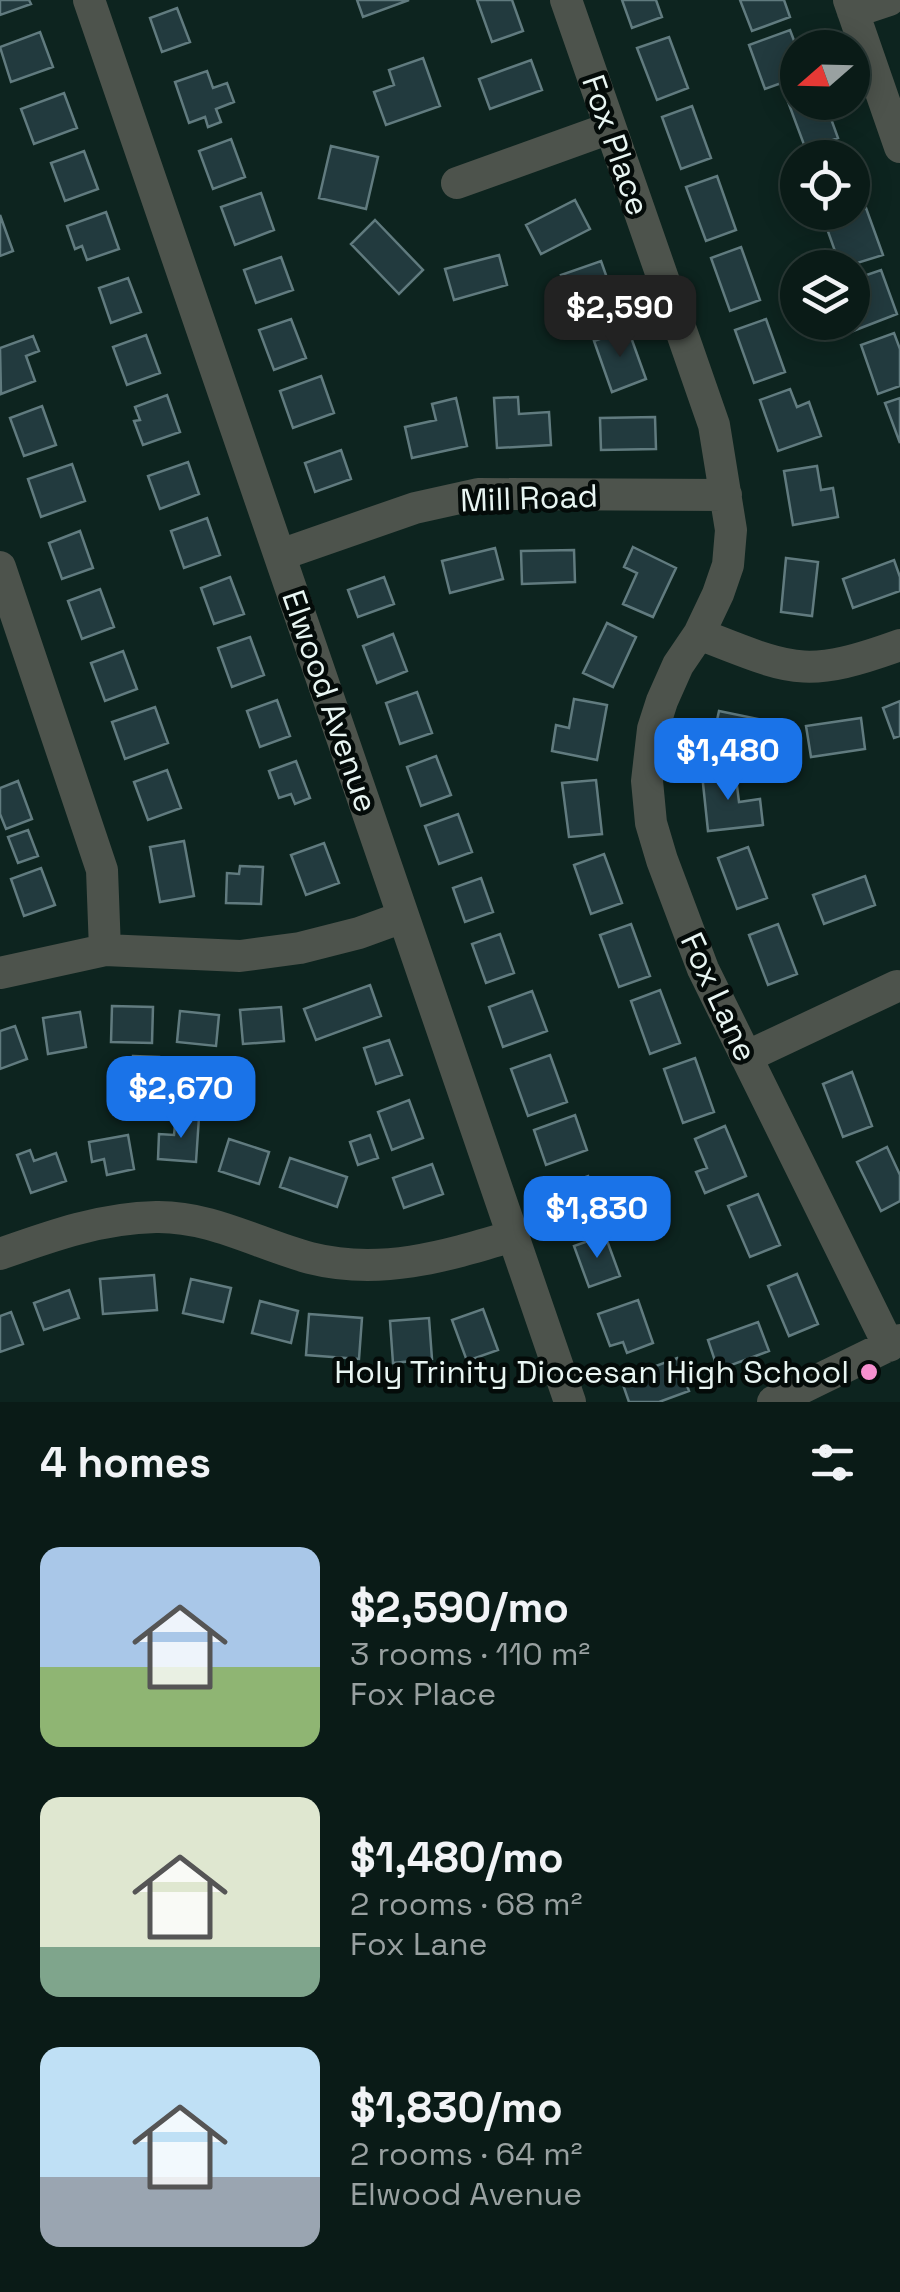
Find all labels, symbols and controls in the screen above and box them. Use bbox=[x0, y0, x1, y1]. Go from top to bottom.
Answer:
north arrow bbox=[780, 30, 870, 120]
map controls bbox=[780, 30, 870, 340]
street label: Fox Place bbox=[573, 69, 659, 221]
button: locate bbox=[780, 140, 870, 230]
button: layers bbox=[780, 250, 870, 340]
pin: $2,590 bbox=[539, 275, 701, 360]
text: $2,590 bbox=[566, 287, 674, 327]
street label: Mill Road bbox=[459, 476, 599, 520]
street label: Elwood Avenue bbox=[273, 585, 387, 817]
pin: $1,480 bbox=[647, 718, 809, 803]
text: $1,480 bbox=[676, 730, 780, 770]
street label: Fox Lane bbox=[672, 926, 766, 1068]
pin: $2,670 bbox=[100, 1056, 262, 1141]
text: $2,670 bbox=[128, 1068, 234, 1108]
pin: $1,830 bbox=[516, 1176, 678, 1261]
text: $1,830 bbox=[546, 1188, 648, 1228]
place label: Holy Trinity Diocesan High School bbox=[334, 1352, 849, 1392]
marker: Holy Trinity Diocesan High School bbox=[858, 1361, 880, 1383]
icon: filters bbox=[805, 1435, 860, 1490]
text: 4 homes bbox=[40, 1436, 211, 1489]
text: $2,590/mo bbox=[350, 1581, 569, 1634]
icon: home bbox=[120, 1587, 240, 1707]
text: 3 rooms · 110 m² bbox=[350, 1634, 590, 1674]
text: Fox Place bbox=[350, 1674, 496, 1714]
text: $1,480/mo bbox=[350, 1831, 564, 1884]
icon: home bbox=[120, 1837, 240, 1957]
text: 2 rooms · 68 m² bbox=[350, 1884, 582, 1924]
text: Fox Lane bbox=[350, 1924, 487, 1964]
text: $1,830/mo bbox=[350, 2081, 563, 2134]
icon: home bbox=[120, 2087, 240, 2207]
text: 2 rooms · 64 m² bbox=[350, 2134, 582, 2174]
text: Elwood Avenue bbox=[350, 2174, 582, 2214]

